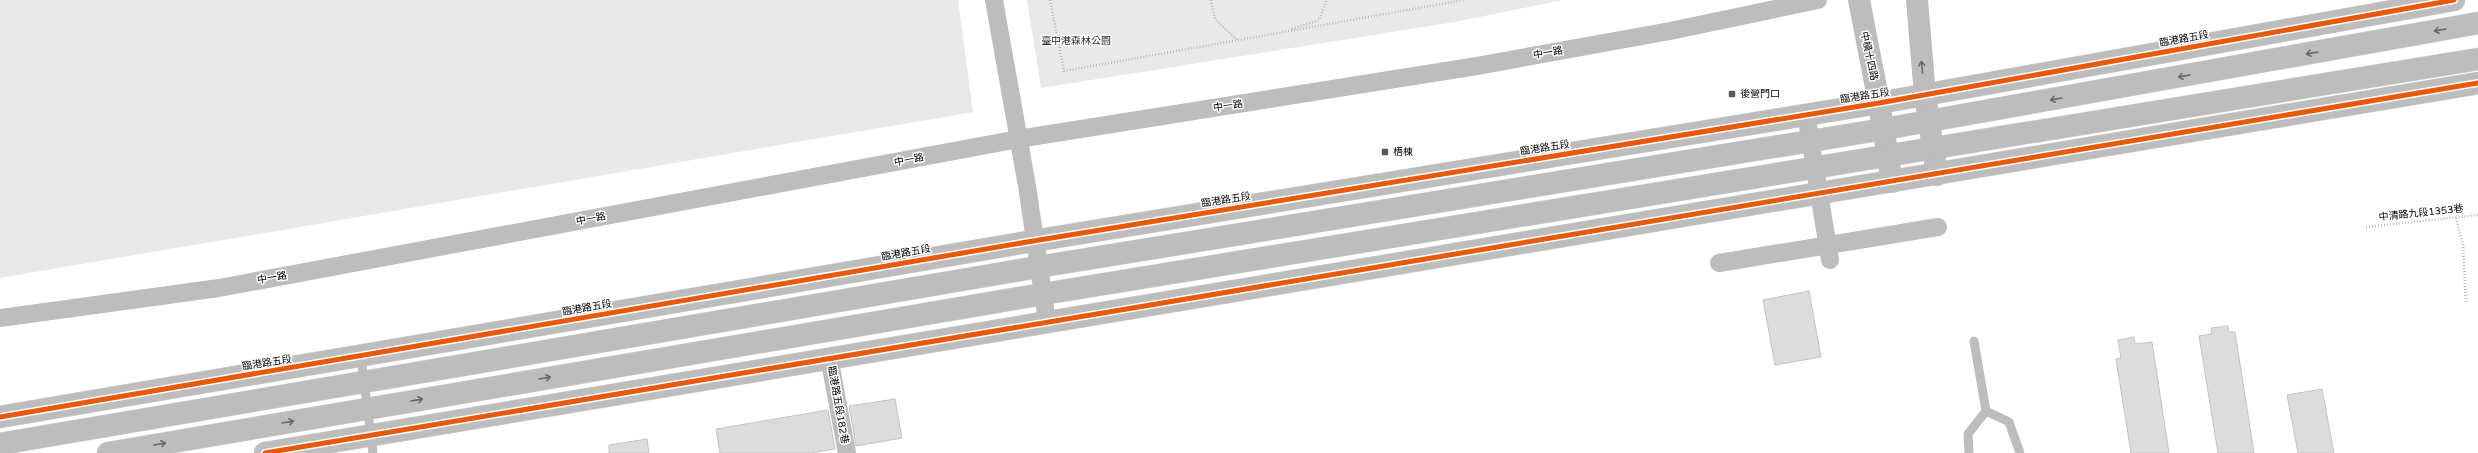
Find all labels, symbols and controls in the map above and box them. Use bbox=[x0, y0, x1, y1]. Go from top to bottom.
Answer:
one-way arrow bbox=[2434, 26, 2447, 34]
street label: 臨港路五段 bbox=[2158, 29, 2210, 49]
street label: 中橫十四路 bbox=[1858, 30, 1880, 82]
park label: 臺中港森林公園 bbox=[1041, 35, 1111, 47]
street label: 中一路 bbox=[1532, 44, 1564, 62]
one-way arrow bbox=[2306, 49, 2319, 57]
one-way arrow bbox=[1918, 61, 1926, 74]
one-way arrow bbox=[2178, 72, 2191, 80]
street label: 臨港路五段 bbox=[1839, 86, 1891, 106]
place label: 後營門口 bbox=[1740, 88, 1780, 100]
marker: 後營門口 bbox=[1727, 89, 1737, 99]
one-way arrow bbox=[2050, 95, 2063, 103]
street label: 中一路 bbox=[1212, 98, 1244, 114]
street label: 臨港路五段 bbox=[1519, 138, 1571, 158]
place label: 梧棟 bbox=[1393, 146, 1413, 158]
marker: 梧棟 bbox=[1380, 147, 1390, 157]
street label: 中一路 bbox=[893, 151, 925, 169]
street label: 臨港路五段 bbox=[1200, 190, 1252, 210]
street label: 中清路九段1353巷 bbox=[2378, 203, 2464, 223]
street label: 中一路 bbox=[575, 210, 607, 228]
street label: 臨港路五段 bbox=[880, 243, 932, 263]
street label: 中一路 bbox=[256, 269, 288, 287]
street label: 臨港路五段 bbox=[561, 298, 613, 318]
street label: 臨港路五段 bbox=[241, 353, 293, 373]
street label: 臨港路五段182巷 bbox=[825, 365, 851, 445]
one-way arrow bbox=[538, 374, 551, 382]
one-way arrow bbox=[410, 396, 423, 404]
one-way arrow bbox=[281, 418, 294, 426]
one-way arrow bbox=[153, 440, 166, 448]

